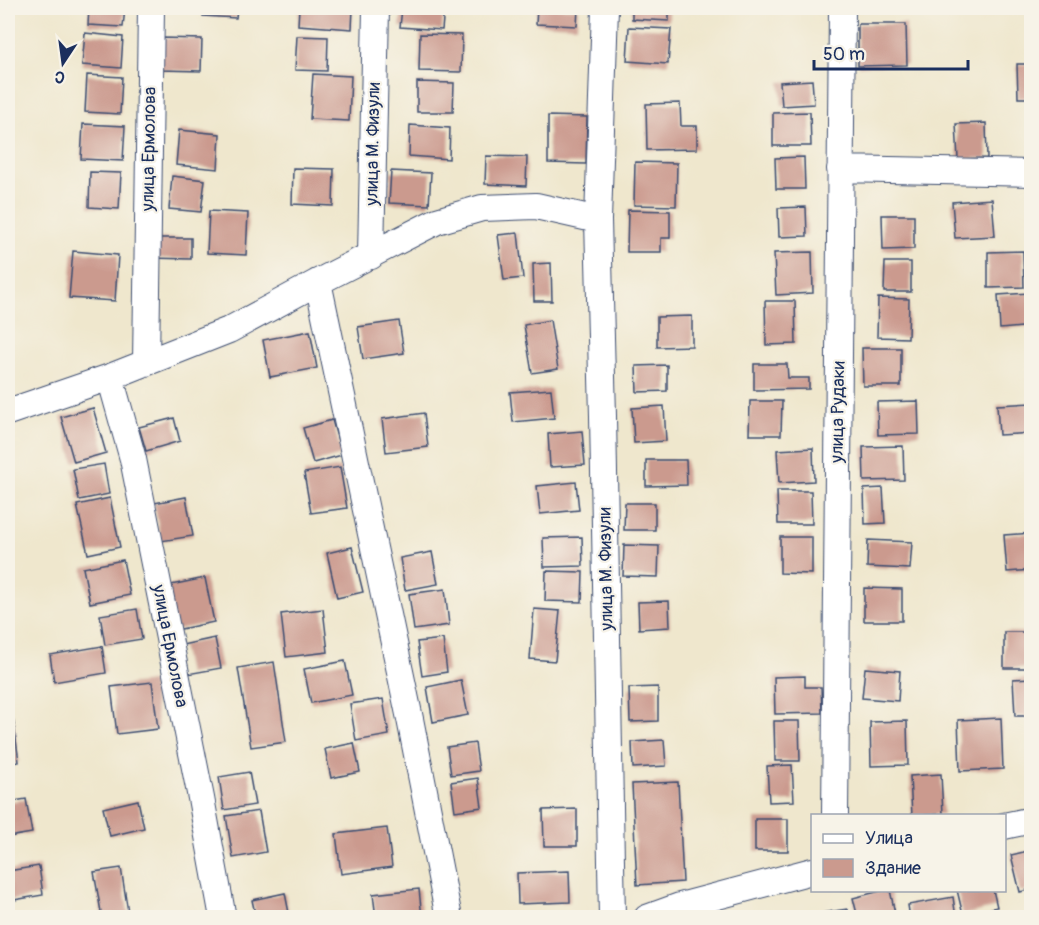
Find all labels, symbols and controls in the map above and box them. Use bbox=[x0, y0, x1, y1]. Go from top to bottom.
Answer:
north arrow bbox=[33, 33, 93, 93]
scale bar bbox=[814, 33, 968, 71]
text: 50 m bbox=[823, 43, 865, 66]
text: С bbox=[53, 66, 67, 87]
street label: улица М. Физули bbox=[360, 82, 386, 207]
street label: улица Ермолова bbox=[136, 87, 162, 212]
street label: улица Рудаки bbox=[826, 361, 850, 464]
street label: улица М. Физули bbox=[593, 507, 619, 632]
street label: улица Ермолова bbox=[147, 582, 193, 709]
legend bbox=[811, 814, 1006, 892]
text: Улица bbox=[865, 827, 913, 850]
text: Здание bbox=[865, 857, 921, 880]

